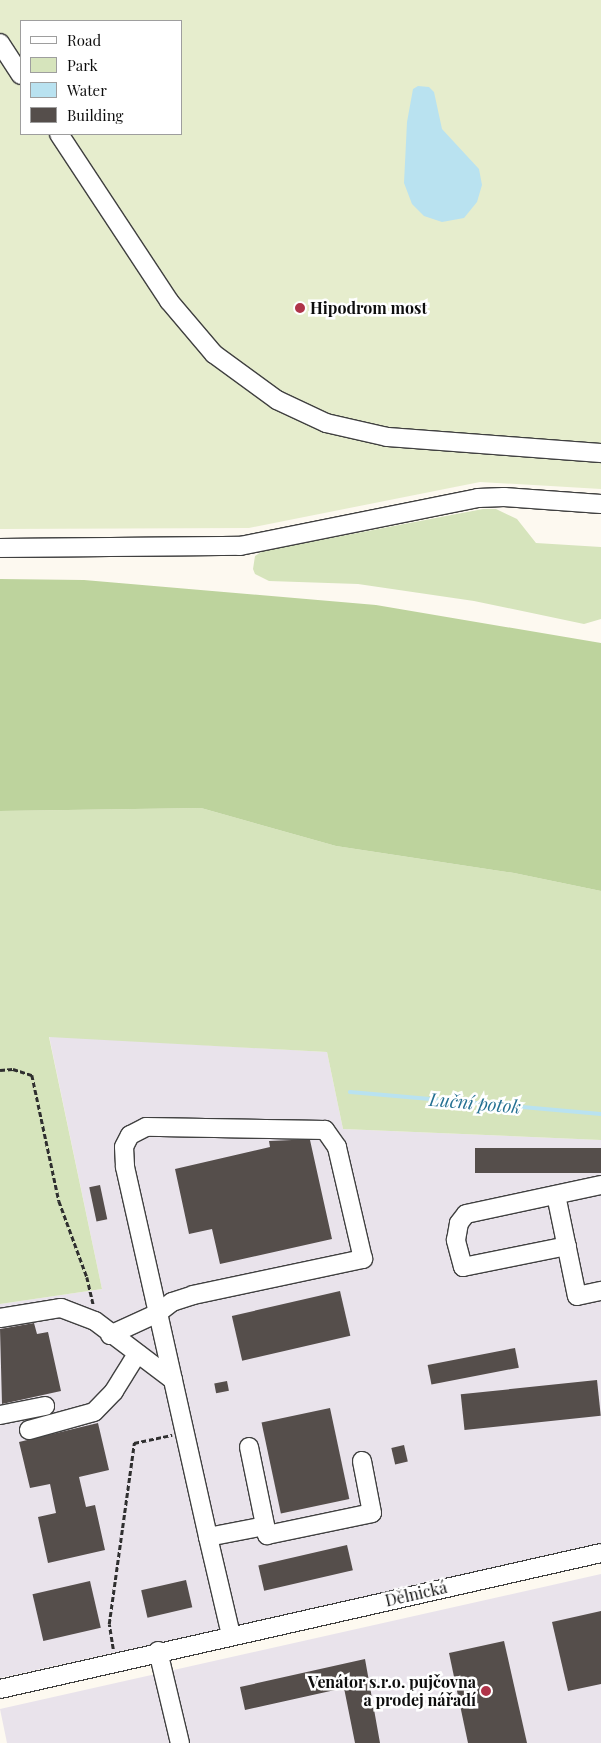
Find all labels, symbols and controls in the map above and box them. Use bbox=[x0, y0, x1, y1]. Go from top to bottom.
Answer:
legend bbox=[20, 20, 182, 135]
text: Road bbox=[67, 30, 101, 50]
text: Park bbox=[67, 55, 98, 75]
text: Water bbox=[67, 80, 107, 100]
text: Building bbox=[67, 105, 123, 125]
place label: Hipodrom most bbox=[310, 298, 427, 318]
marker: Hipodrom most bbox=[294, 302, 306, 314]
water label: Luční potok bbox=[428, 1088, 522, 1118]
street label: Dělnická bbox=[383, 1578, 449, 1610]
place label: Venátor s.r.o. pujčovna a prodej nářadí bbox=[307, 1672, 476, 1710]
marker: Venátor s.r.o. pujčovna a prodej nářadí bbox=[480, 1685, 492, 1697]

